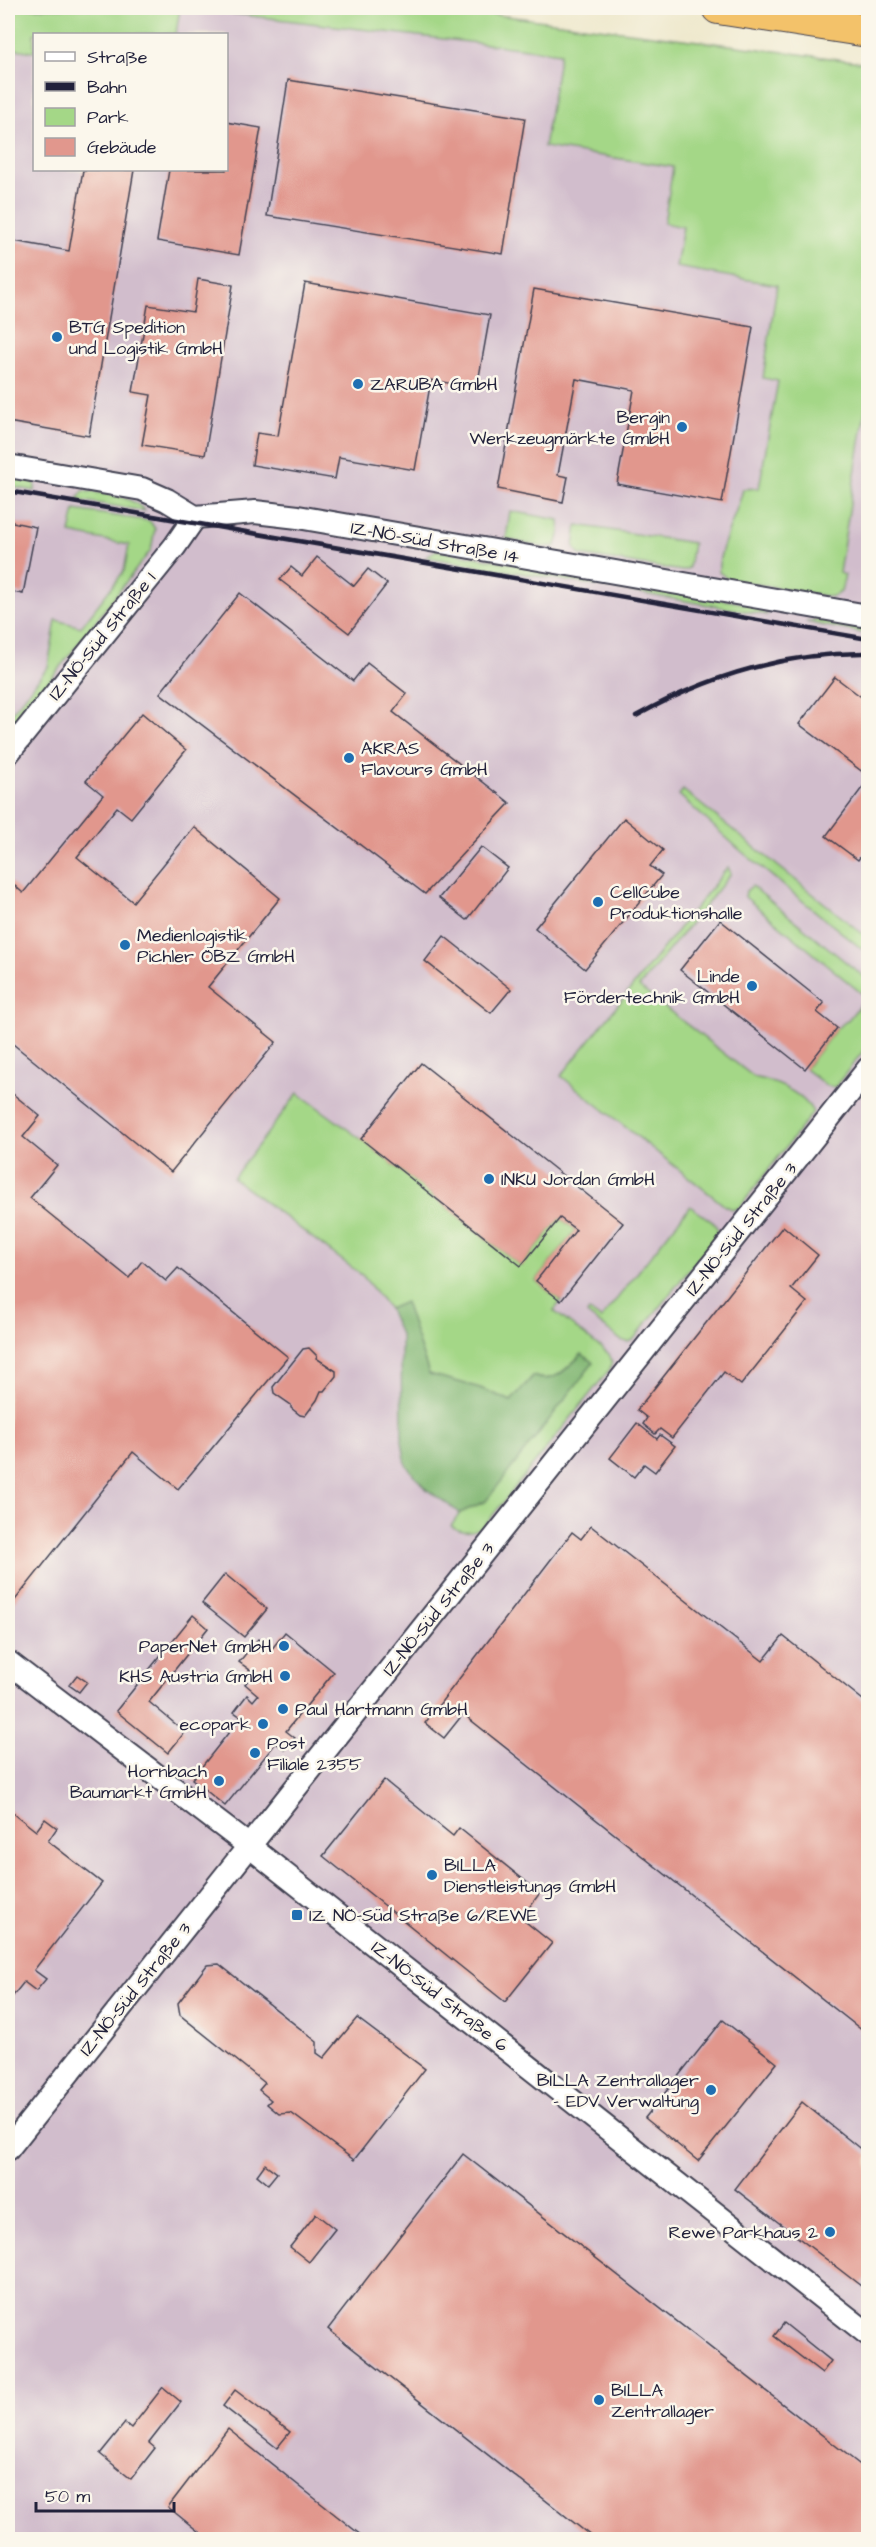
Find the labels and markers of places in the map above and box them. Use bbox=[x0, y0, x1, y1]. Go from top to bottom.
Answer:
place label: BTG Spedition und Logistik GmbH bbox=[69, 315, 223, 362]
marker: BTG Spedition und Logistik GmbH bbox=[50, 330, 64, 344]
place label: ZARUBA GmbH bbox=[370, 372, 498, 397]
marker: ZARUBA GmbH bbox=[351, 377, 365, 391]
place label: Bergin Werkzeugmärkte GmbH bbox=[469, 405, 670, 452]
marker: Bergin Werkzeugmärkte GmbH bbox=[675, 420, 689, 434]
place label: AKRAS Flavours GmbH bbox=[361, 736, 488, 782]
marker: AKRAS Flavours GmbH bbox=[342, 751, 356, 765]
place label: CellCube Produktionshalle bbox=[610, 880, 743, 926]
marker: CellCube Produktionshalle bbox=[591, 895, 605, 909]
place label: Medienlogistik Pichler ÖBZ GmbH bbox=[137, 923, 295, 969]
marker: Medienlogistik Pichler ÖBZ GmbH bbox=[118, 938, 132, 952]
place label: Linde Fördertechnik GmbH bbox=[564, 964, 740, 1010]
marker: Linde Fördertechnik GmbH bbox=[745, 979, 759, 993]
place label: INKU Jordan GmbH bbox=[501, 1167, 655, 1192]
marker: INKU Jordan GmbH bbox=[482, 1172, 496, 1186]
place label: PaperNet GmbH bbox=[139, 1634, 272, 1659]
marker: PaperNet GmbH bbox=[277, 1639, 291, 1653]
place label: KHS Austria GmbH bbox=[119, 1664, 273, 1689]
marker: KHS Austria GmbH bbox=[278, 1669, 292, 1683]
place label: Paul Hartmann GmbH bbox=[295, 1697, 468, 1722]
marker: Paul Hartmann GmbH bbox=[276, 1702, 290, 1716]
place label: ecopark bbox=[180, 1712, 251, 1737]
marker: ecopark bbox=[256, 1717, 270, 1731]
place label: Post Filiale 2355 bbox=[267, 1731, 362, 1777]
marker: Post Filiale 2355 bbox=[248, 1746, 262, 1760]
place label: Hornbach Baumarkt GmbH bbox=[70, 1759, 207, 1805]
marker: Hornbach Baumarkt GmbH bbox=[212, 1774, 226, 1788]
place label: BILLA Dienstleistungs GmbH bbox=[444, 1853, 616, 1900]
marker: BILLA Dienstleistungs GmbH bbox=[425, 1868, 439, 1882]
place label: IZ NÖ-Süd Straße 6/REWE bbox=[309, 1903, 538, 1928]
marker: IZ NÖ-Süd Straße 6/REWE bbox=[290, 1908, 304, 1922]
place label: BILLA Zentrallager - EDV Verwaltung bbox=[537, 2068, 699, 2115]
marker: BILLA Zentrallager - EDV Verwaltung bbox=[704, 2083, 718, 2097]
place label: Rewe Parkhaus 2 bbox=[669, 2220, 819, 2245]
marker: Rewe Parkhaus 2 bbox=[823, 2225, 837, 2239]
place label: BILLA Zentrallager bbox=[611, 2378, 714, 2425]
marker: BILLA Zentrallager bbox=[592, 2393, 606, 2407]

